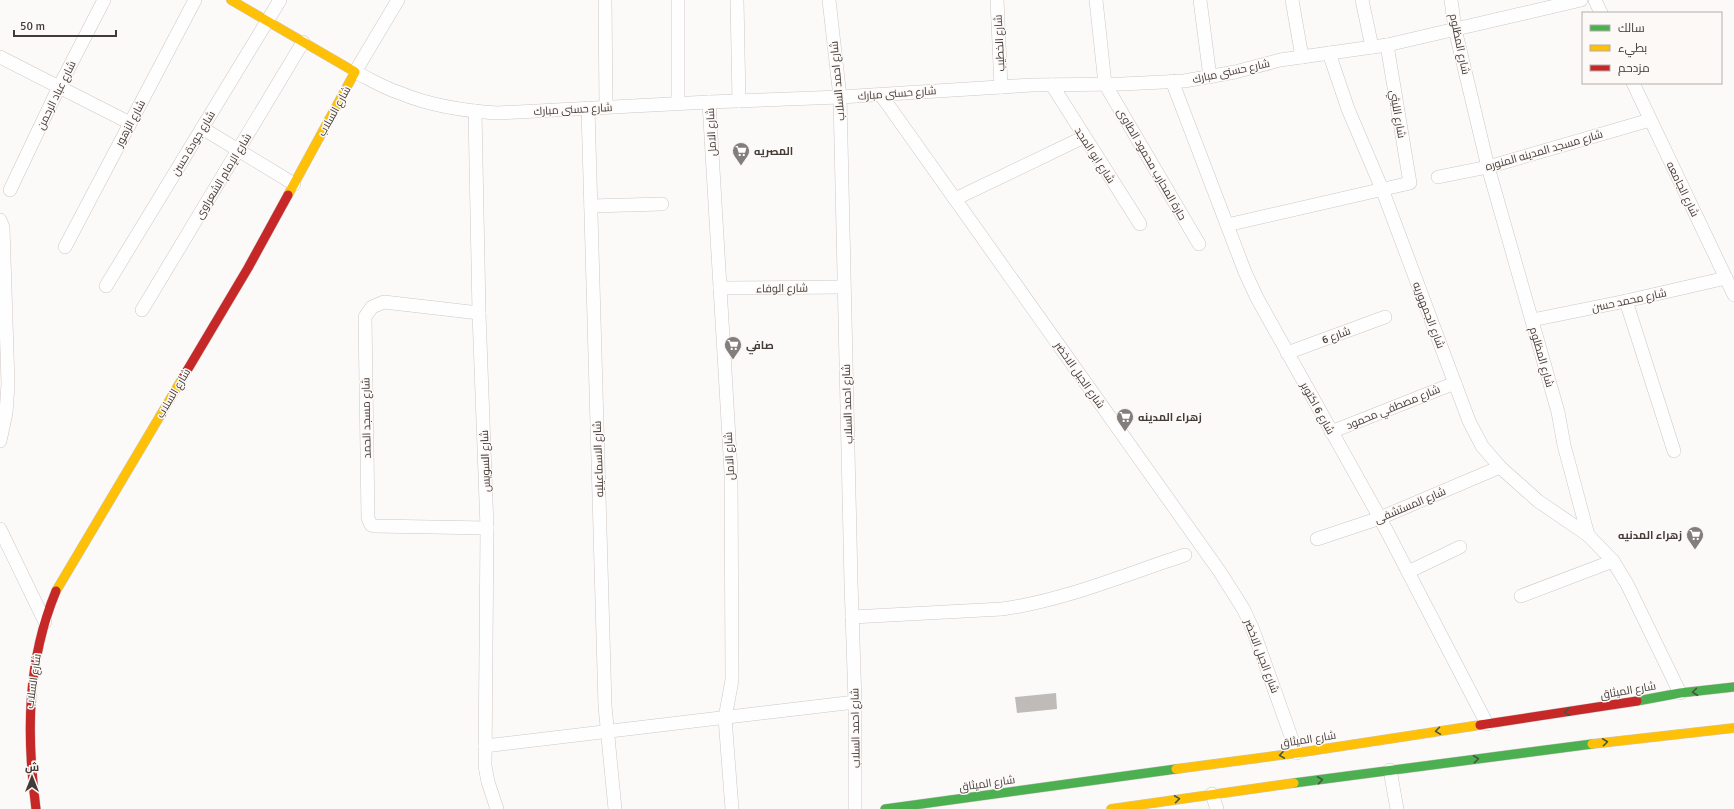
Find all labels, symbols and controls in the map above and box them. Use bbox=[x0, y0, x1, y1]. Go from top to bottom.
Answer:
scale bar bbox=[14, 12, 116, 38]
street label: شارع المظلوم bbox=[1446, 12, 1472, 76]
legend bbox=[1582, 12, 1722, 84]
street label: شارع الخطيب bbox=[992, 14, 1008, 72]
text: 50 m bbox=[20, 19, 45, 34]
text: سالك bbox=[1618, 21, 1645, 36]
street label: شارع احمد السلاب bbox=[828, 40, 848, 121]
text: بطيء bbox=[1618, 41, 1647, 58]
street label: شارع حسنى مبارك bbox=[1191, 57, 1271, 87]
street label: شارع عباد الرحمن bbox=[34, 59, 80, 132]
text: مزدحم bbox=[1618, 61, 1650, 76]
street label: شارع السلاب bbox=[315, 84, 354, 139]
street label: شارع حسنى مبارك bbox=[857, 84, 937, 104]
street label: شارع الليثي bbox=[1385, 89, 1408, 139]
street label: شارع الزهور bbox=[112, 98, 149, 150]
street label: شارع حسنى مبارك bbox=[533, 101, 613, 119]
street label: حارة المحارب محمود الطاوى bbox=[1114, 106, 1189, 222]
street label: شارع الامل bbox=[704, 107, 720, 157]
street label: شارع جودة حسن bbox=[169, 108, 219, 179]
street label: شارع ابو المجد bbox=[1071, 125, 1118, 186]
street label: شارع مسجد المدينه المنوره bbox=[1484, 127, 1605, 174]
street label: شارع الإمام الشعراوى bbox=[193, 131, 255, 222]
supermarket icon: المصريه bbox=[731, 141, 751, 166]
place label: المصريه bbox=[754, 145, 793, 158]
street label: شارع الجامعه bbox=[1663, 159, 1702, 219]
street label: شارع الجمهوريه bbox=[1409, 280, 1447, 351]
street label: شارع الوفاء bbox=[756, 282, 808, 296]
street label: شارع محمد حسن bbox=[1590, 286, 1668, 316]
street label: شارع 6 bbox=[1320, 324, 1353, 348]
street label: شارع المظلوم bbox=[1526, 326, 1556, 389]
supermarket icon: صافي bbox=[723, 335, 743, 360]
place label: صافي bbox=[746, 339, 774, 355]
street label: شارع الجبل الاخضر bbox=[1050, 339, 1107, 412]
street label: شارع احمد السلاب bbox=[840, 364, 856, 444]
street label: شارع السلاب bbox=[154, 366, 194, 421]
street label: شارع مسجد الحمد bbox=[359, 377, 375, 459]
street label: شارع 6 اكتوبر bbox=[1297, 379, 1337, 437]
street label: شارع مصطفي محمود bbox=[1344, 383, 1443, 434]
supermarket icon: زهراء المدينه bbox=[1115, 407, 1135, 432]
place label: زهراء المدينه bbox=[1138, 411, 1202, 424]
street label: شارع الاسماعيليه bbox=[591, 421, 607, 497]
street label: شارع السويس bbox=[478, 430, 494, 492]
street label: شارع الامل bbox=[722, 431, 738, 481]
street label: شارع المستشفى bbox=[1373, 485, 1448, 527]
supermarket icon: زهراء المدنيه bbox=[1685, 525, 1705, 550]
place label: زهراء المدنيه bbox=[1618, 529, 1682, 542]
street label: شارع الجبل الاخضر bbox=[1240, 616, 1282, 695]
street label: شارع السلاب bbox=[23, 653, 45, 709]
street label: شارع الميثاق bbox=[1599, 679, 1657, 703]
one-way arrow bbox=[1692, 687, 1698, 696]
street label: شارع احمد السلاب bbox=[848, 688, 864, 768]
one-way arrow bbox=[1564, 707, 1570, 716]
one-way arrow bbox=[1435, 726, 1441, 735]
street label: شارع الميثاق bbox=[1279, 729, 1337, 751]
one-way arrow bbox=[1602, 738, 1608, 747]
one-way arrow bbox=[1279, 750, 1285, 759]
one-way arrow bbox=[1473, 755, 1479, 764]
north arrow bbox=[12, 757, 52, 797]
text: ش bbox=[25, 761, 39, 774]
street label: شارع الميثاق bbox=[958, 773, 1016, 795]
one-way arrow bbox=[1317, 776, 1323, 785]
one-way arrow bbox=[1174, 795, 1180, 804]

